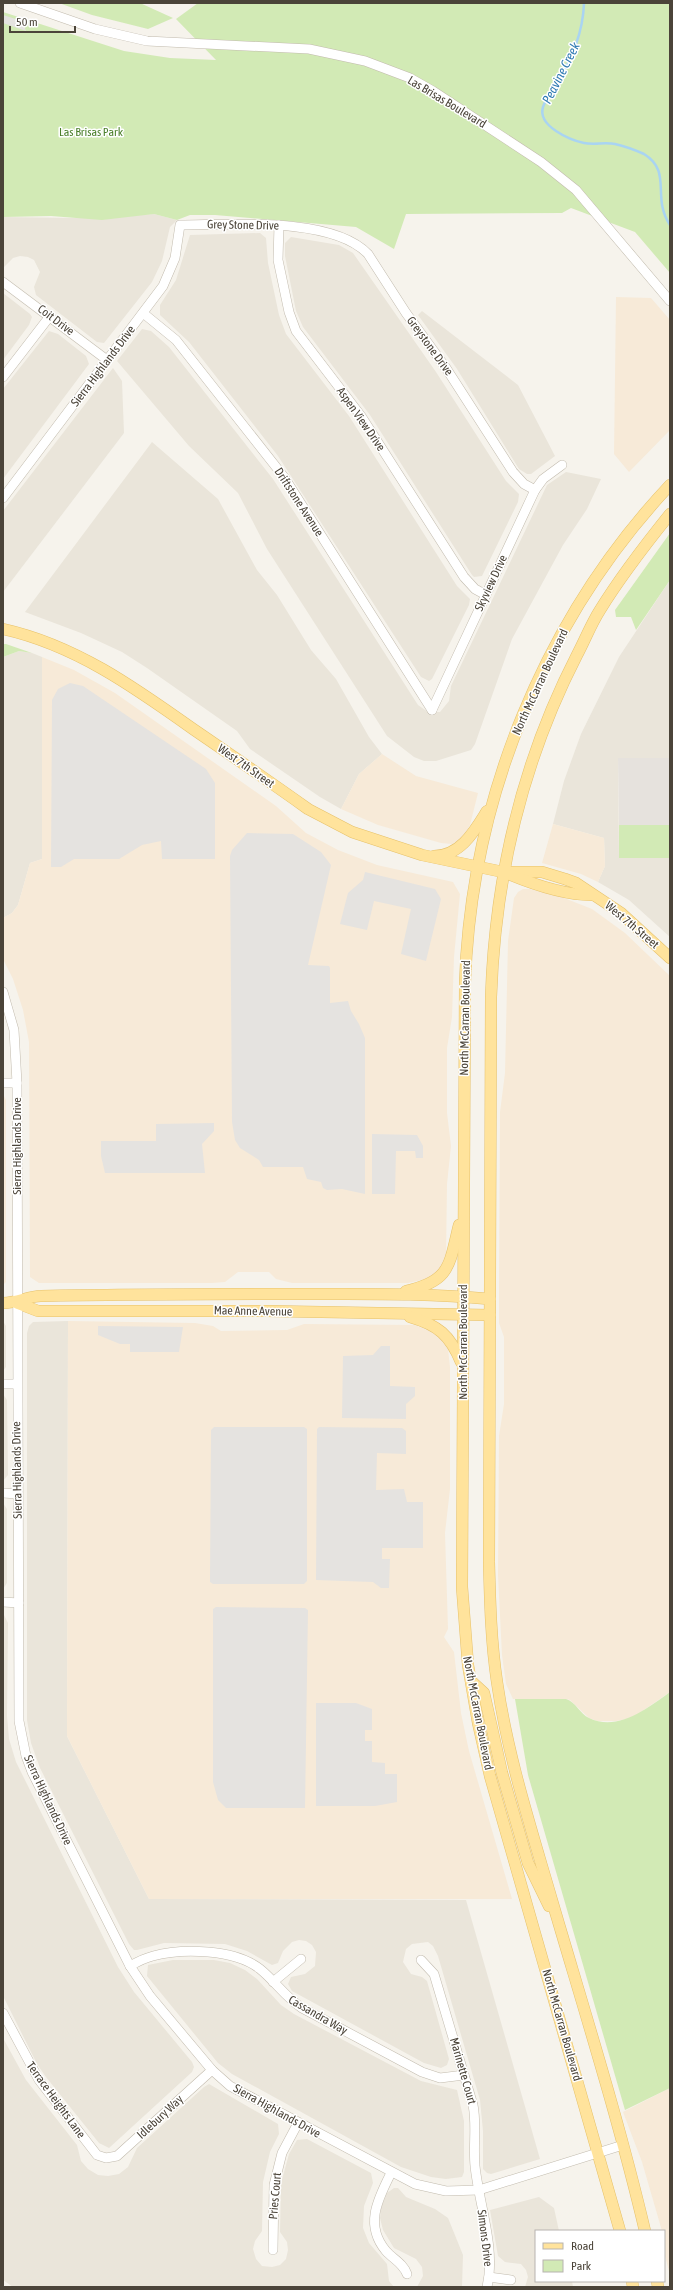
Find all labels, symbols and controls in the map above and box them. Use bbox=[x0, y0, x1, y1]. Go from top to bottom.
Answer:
scale bar bbox=[10, 8, 75, 34]
text: 50 m bbox=[16, 15, 38, 29]
water label: Peavine Creek bbox=[539, 40, 583, 106]
street label: Las Brisas Boulevard bbox=[405, 73, 489, 131]
park label: Las Brisas Park bbox=[59, 125, 124, 139]
street label: Grey Stone Drive bbox=[207, 217, 279, 233]
street label: Coit Drive bbox=[35, 302, 77, 338]
street label: Greystone Drive bbox=[404, 314, 456, 378]
street label: Sierra Highlands Drive bbox=[68, 323, 138, 409]
street label: Aspen View Drive bbox=[334, 384, 388, 454]
street label: Driftstone Avenue bbox=[272, 465, 326, 539]
street label: Skyview Drive bbox=[472, 553, 510, 613]
street label: North McCarran Boulevard bbox=[509, 627, 571, 737]
street label: West 7th Street bbox=[215, 741, 277, 791]
street label: West 7th Street bbox=[602, 898, 662, 952]
street label: North McCarran Boulevard bbox=[457, 960, 473, 1076]
street label: Sierra Highlands Drive bbox=[10, 1097, 24, 1195]
street label: North McCarran Boulevard bbox=[456, 1284, 470, 1400]
street label: Mae Anne Avenue bbox=[214, 1303, 292, 1319]
street label: Sierra Highlands Drive bbox=[9, 1421, 25, 1519]
street label: North McCarran Boulevard bbox=[460, 1655, 496, 1771]
street label: Sierra Highlands Drive bbox=[21, 1753, 75, 1847]
street label: North McCarran Boulevard bbox=[539, 1968, 585, 2082]
street label: Cassandra Way bbox=[286, 1992, 350, 2038]
street label: Marinette Court bbox=[447, 2036, 479, 2107]
street label: Terrace Heights Lane bbox=[24, 2059, 88, 2141]
street label: Sierra Highlands Drive bbox=[231, 2081, 323, 2141]
street label: Idlebury Way bbox=[134, 2092, 186, 2142]
street label: Pries Court bbox=[266, 2171, 284, 2220]
street label: Simons Drive bbox=[475, 2209, 495, 2267]
legend bbox=[535, 2230, 665, 2282]
text: Road bbox=[571, 2239, 594, 2253]
text: Park bbox=[571, 2259, 592, 2273]

